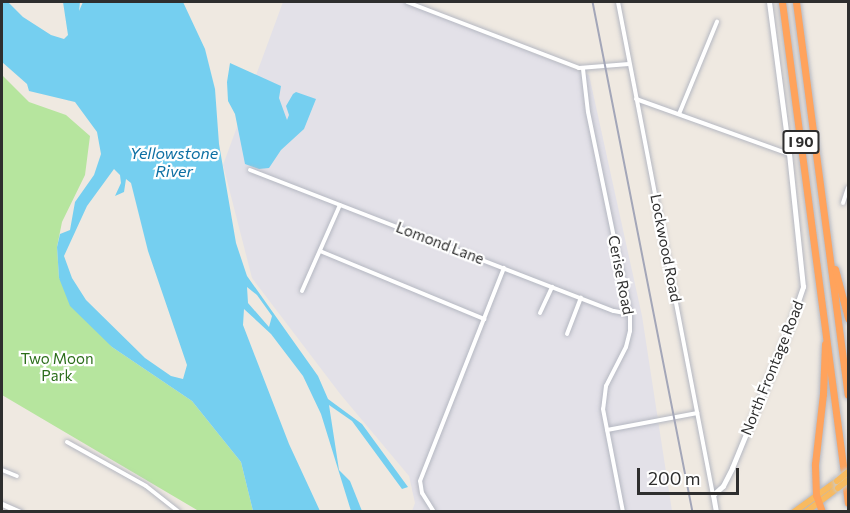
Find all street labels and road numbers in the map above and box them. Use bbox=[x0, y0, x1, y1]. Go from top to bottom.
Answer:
road number: I 90 bbox=[782, 131, 820, 153]
street label: Lockwood Road bbox=[647, 193, 685, 303]
street label: Lomond Lane bbox=[394, 218, 486, 268]
street label: Cerise Road bbox=[604, 234, 638, 316]
street label: North Frontage Road bbox=[737, 298, 807, 438]

